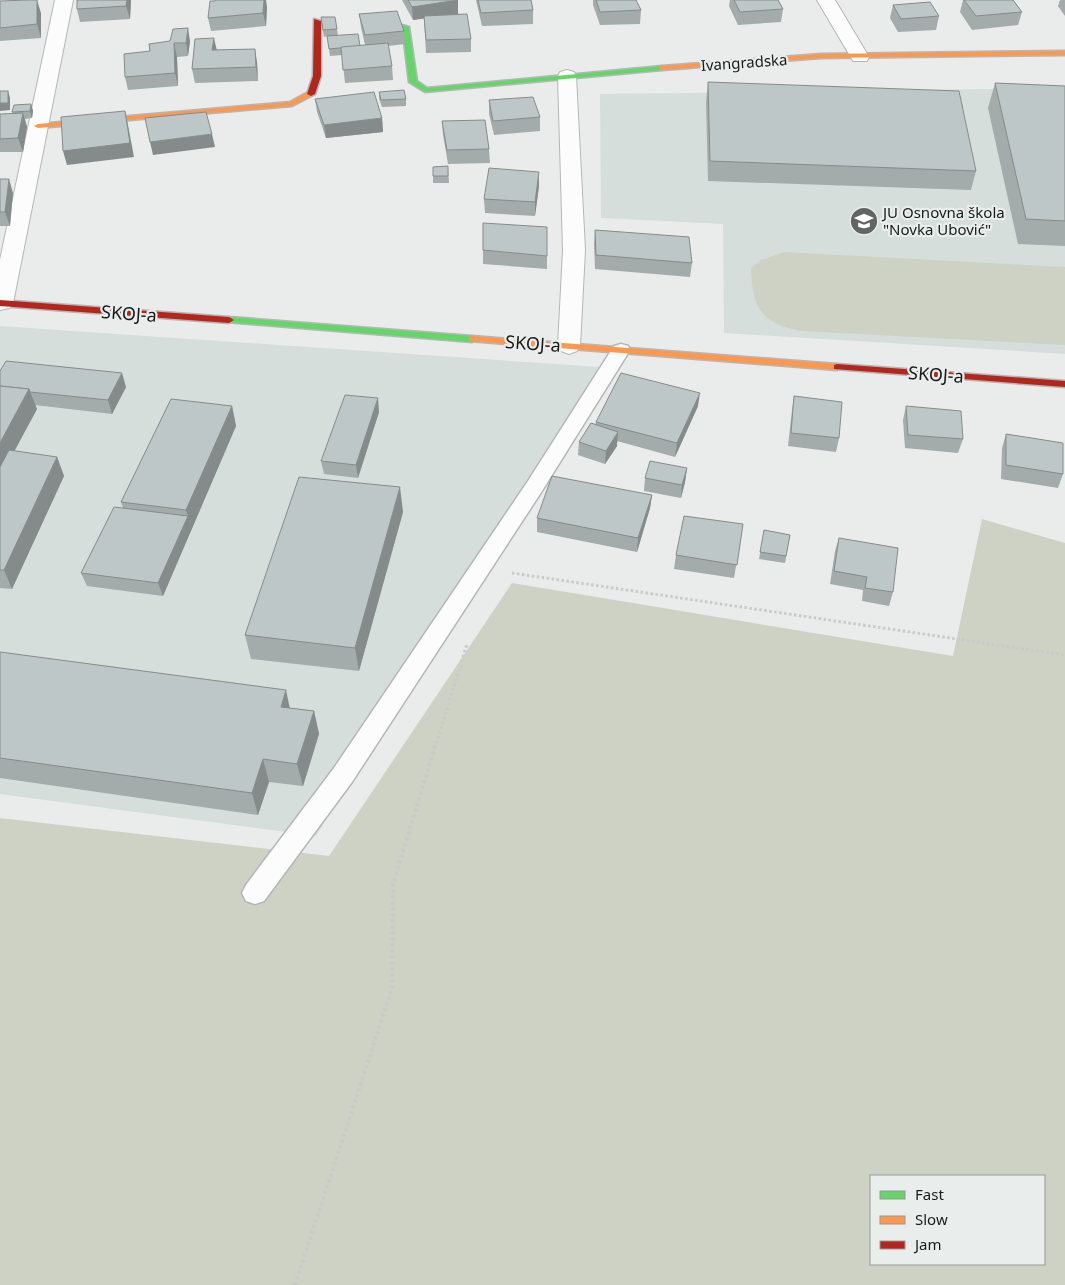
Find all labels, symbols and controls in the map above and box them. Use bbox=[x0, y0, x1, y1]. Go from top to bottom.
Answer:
street label: Ivangradska bbox=[700, 49, 788, 75]
place label: JU Osnovna škola "Novka Ubović" bbox=[881, 202, 1005, 239]
school or university icon: JU Osnovna škola "Novka Ubović" bbox=[849, 206, 879, 236]
street label: SKOJ-a bbox=[100, 299, 158, 327]
street label: SKOJ-a bbox=[504, 329, 562, 357]
street label: SKOJ-a bbox=[907, 360, 965, 388]
legend bbox=[870, 1175, 1045, 1265]
text: Fast bbox=[915, 1184, 944, 1204]
text: Slow bbox=[915, 1209, 948, 1229]
text: Jam bbox=[913, 1234, 942, 1254]

